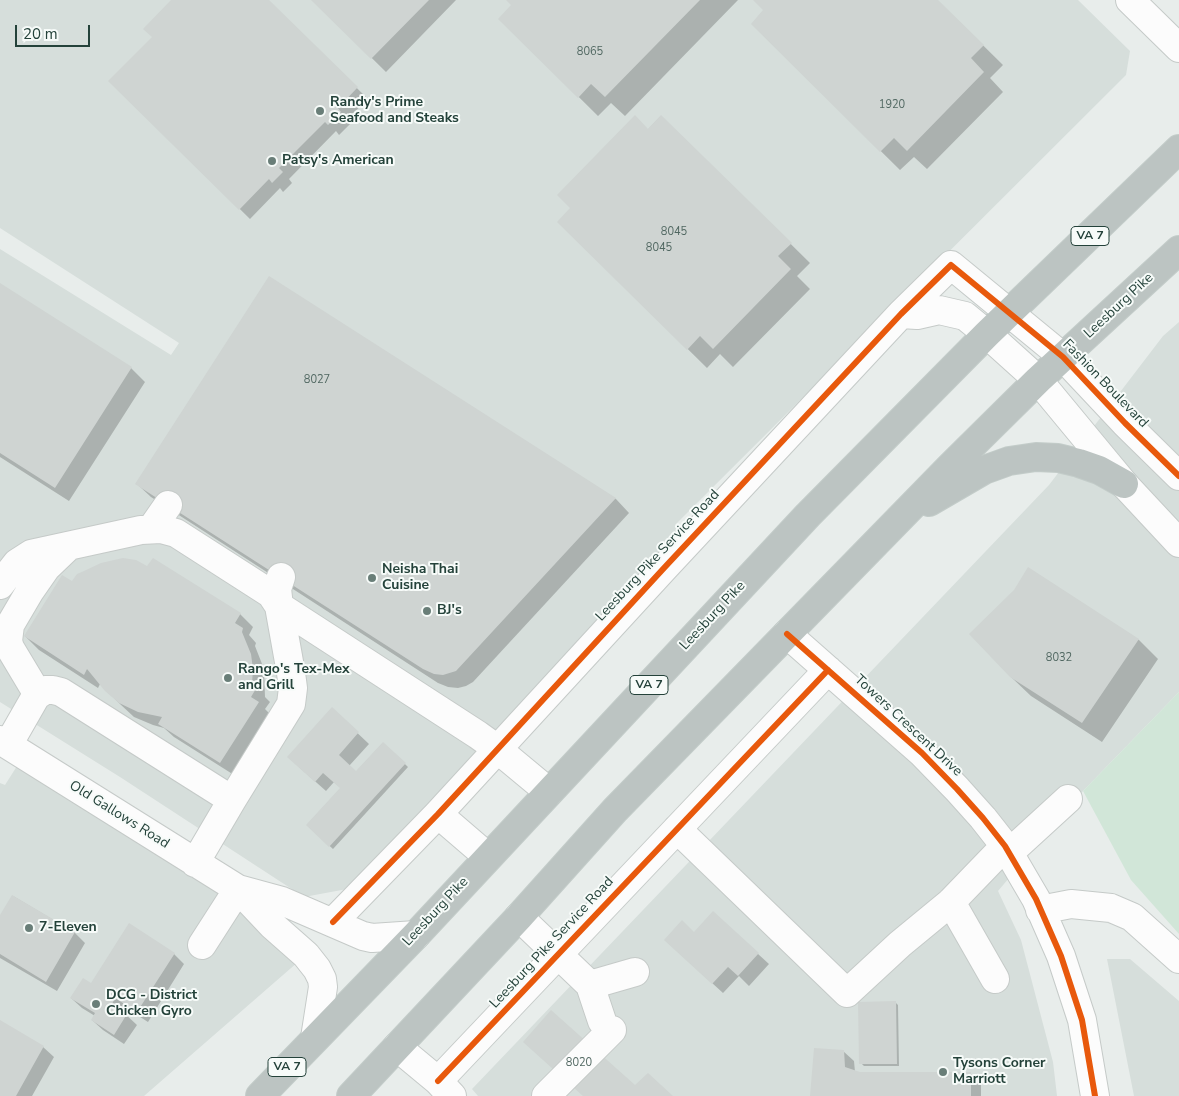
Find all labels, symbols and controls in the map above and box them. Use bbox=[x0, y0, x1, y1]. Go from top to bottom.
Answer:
scale bar bbox=[18, 15, 92, 47]
text: 20 m bbox=[23, 24, 58, 44]
house number: 8065 bbox=[577, 45, 603, 59]
place label: Randy's Prime Seafood and Steaks bbox=[330, 95, 459, 128]
house number: 1920 bbox=[879, 98, 905, 112]
marker: Randy's Prime Seafood and Steaks bbox=[314, 105, 326, 117]
place label: Patsy's American bbox=[282, 153, 394, 169]
marker: Patsy's American bbox=[266, 155, 278, 167]
house number: 8045 bbox=[661, 225, 687, 239]
road number: VA 7 bbox=[1071, 227, 1109, 246]
house number: 8045 bbox=[646, 241, 672, 255]
street label: Leesburg Pike bbox=[1081, 270, 1157, 342]
street label: Fashion Boulevard bbox=[1059, 336, 1151, 432]
house number: 8027 bbox=[304, 373, 330, 387]
street label: Leesburg Pike Service Road bbox=[593, 487, 723, 625]
place label: Neisha Thai Cuisine bbox=[382, 562, 458, 594]
marker: Neisha Thai Cuisine bbox=[366, 572, 378, 584]
street label: Leesburg Pike bbox=[677, 578, 749, 654]
place label: BJ's bbox=[437, 603, 462, 619]
marker: BJ's bbox=[421, 605, 433, 617]
house number: 8032 bbox=[1046, 651, 1072, 665]
place label: Rango's Tex-Mex and Grill bbox=[238, 662, 350, 694]
marker: Rango's Tex-Mex and Grill bbox=[222, 672, 234, 684]
street label: Towers Crescent Drive bbox=[851, 672, 965, 780]
road number: VA 7 bbox=[630, 676, 668, 694]
street label: Old Gallows Road bbox=[66, 778, 172, 852]
street label: Leesburg Pike bbox=[400, 874, 472, 950]
street label: Leesburg Pike Service Road bbox=[487, 874, 617, 1012]
place label: 7-Eleven bbox=[39, 920, 97, 936]
marker: 7-Eleven bbox=[23, 922, 35, 934]
place label: DCG - District Chicken Gyro bbox=[106, 988, 197, 1020]
marker: DCG - District Chicken Gyro bbox=[90, 998, 102, 1010]
house number: 8020 bbox=[566, 1056, 592, 1070]
place label: Tysons Corner Marriott bbox=[953, 1056, 1046, 1088]
road number: VA 7 bbox=[268, 1058, 306, 1076]
marker: Tysons Corner Marriott bbox=[937, 1066, 949, 1078]

